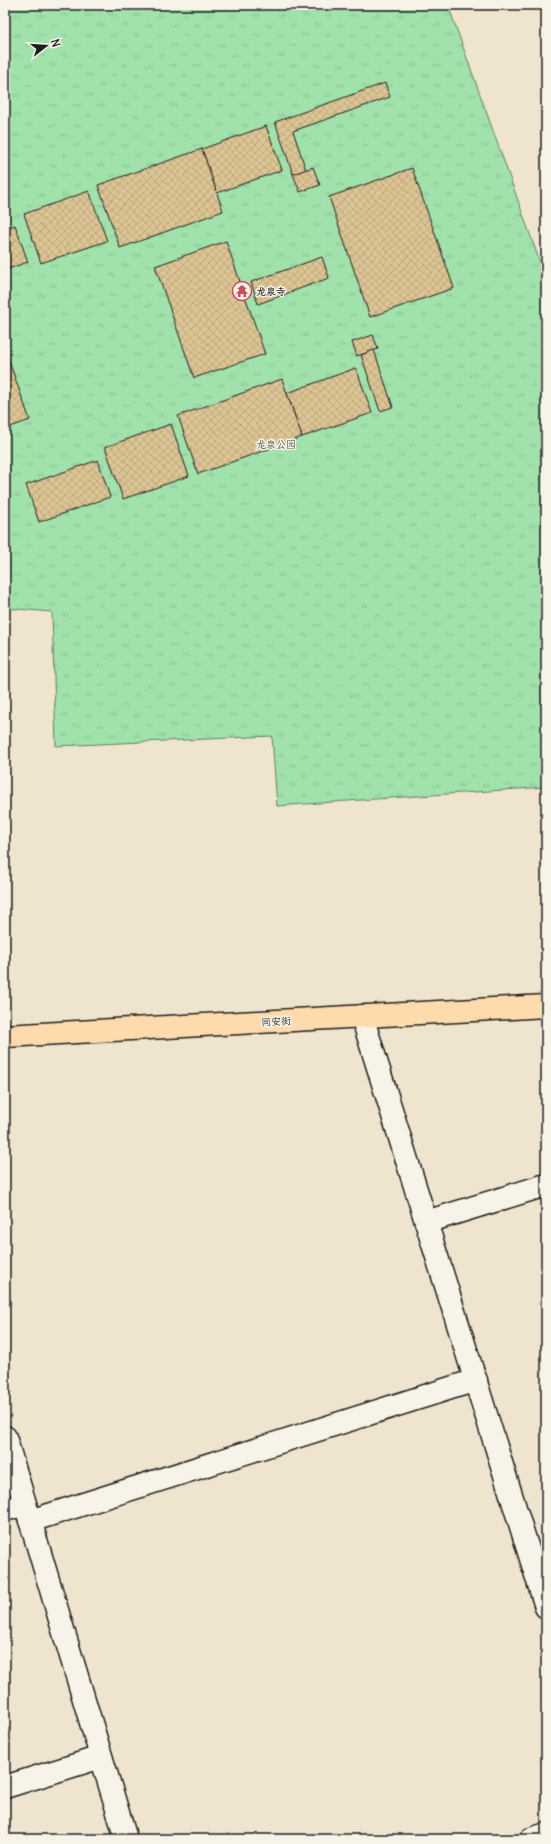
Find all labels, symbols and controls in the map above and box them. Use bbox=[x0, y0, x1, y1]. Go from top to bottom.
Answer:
north arrow bbox=[26, 26, 66, 66]
text: N bbox=[48, 37, 63, 49]
temple icon: 龙泉寺 bbox=[231, 280, 253, 302]
place label: 龙泉寺 bbox=[256, 285, 286, 298]
park label: 龙泉公园 bbox=[256, 438, 296, 451]
street label: 同安街 bbox=[261, 1014, 291, 1029]

